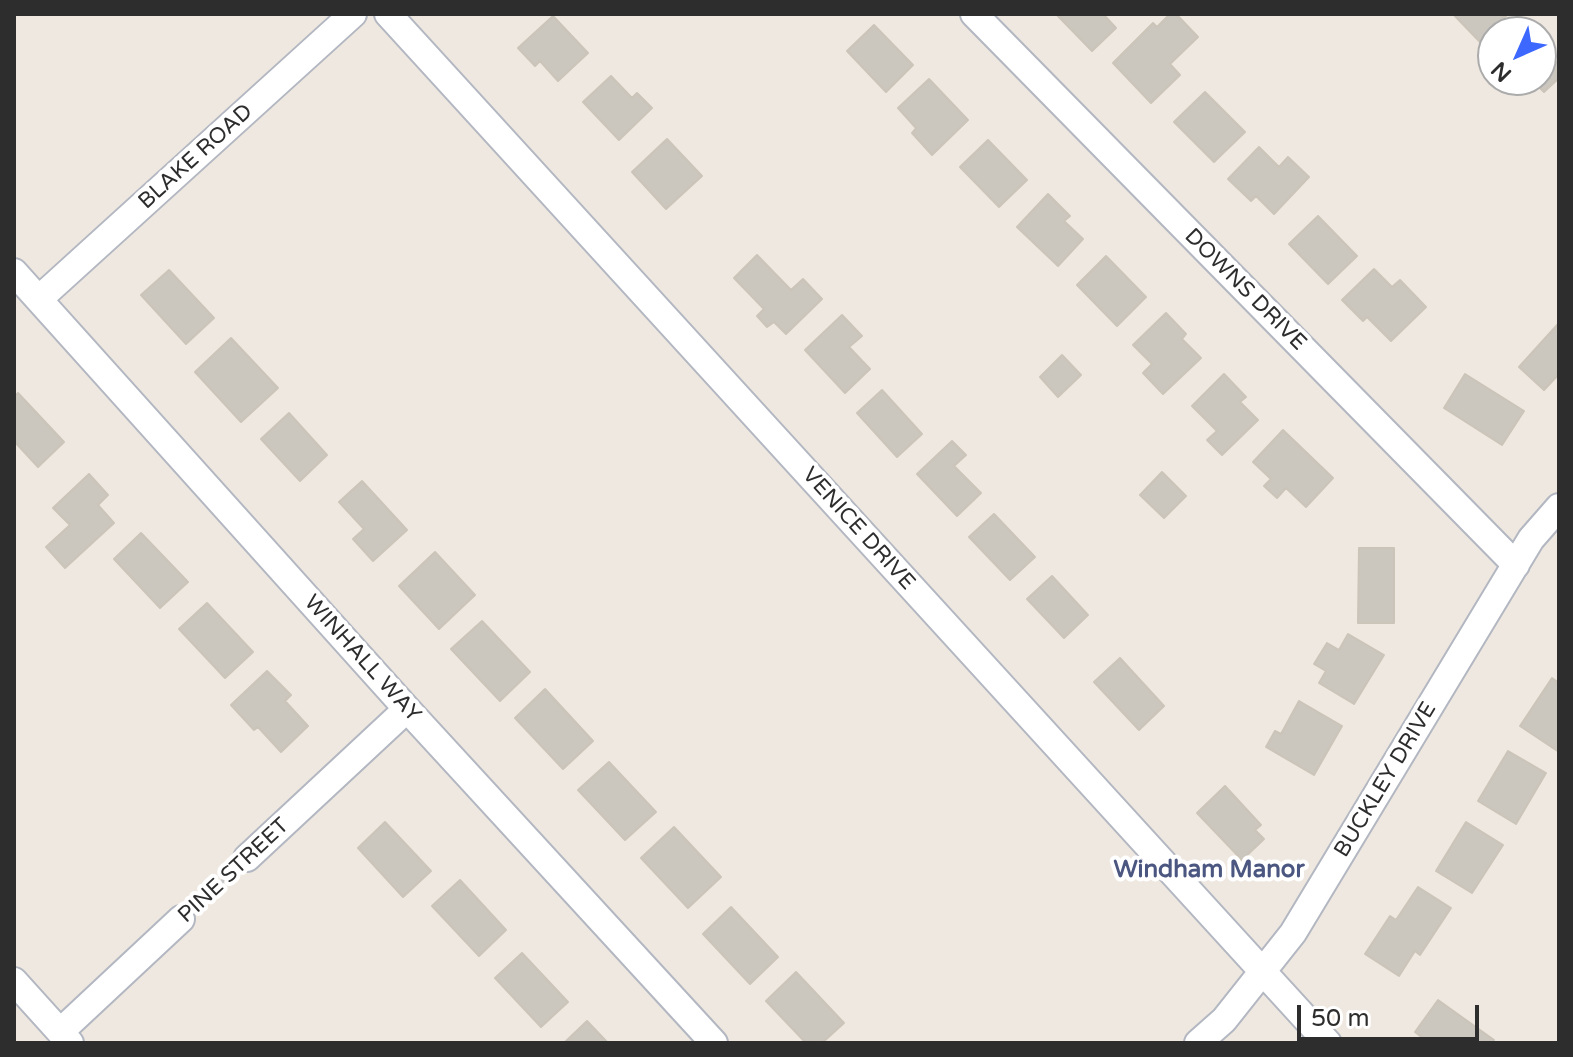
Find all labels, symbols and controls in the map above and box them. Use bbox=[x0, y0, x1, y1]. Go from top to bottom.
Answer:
north arrow bbox=[1477, 16, 1557, 96]
text: N bbox=[1486, 56, 1517, 87]
street label: BLAKE ROAD bbox=[133, 99, 259, 215]
street label: DOWNS DRIVE bbox=[1179, 224, 1311, 356]
street label: VENICE DRIVE bbox=[796, 462, 920, 596]
street label: WINHALL WAY bbox=[298, 590, 426, 728]
street label: BUCKLEY DRIVE bbox=[1329, 698, 1443, 862]
street label: PINE STREET bbox=[173, 813, 295, 929]
district label: Windham Manor bbox=[1113, 857, 1305, 885]
scale bar bbox=[1301, 989, 1483, 1039]
text: 50 m bbox=[1311, 1004, 1369, 1033]

